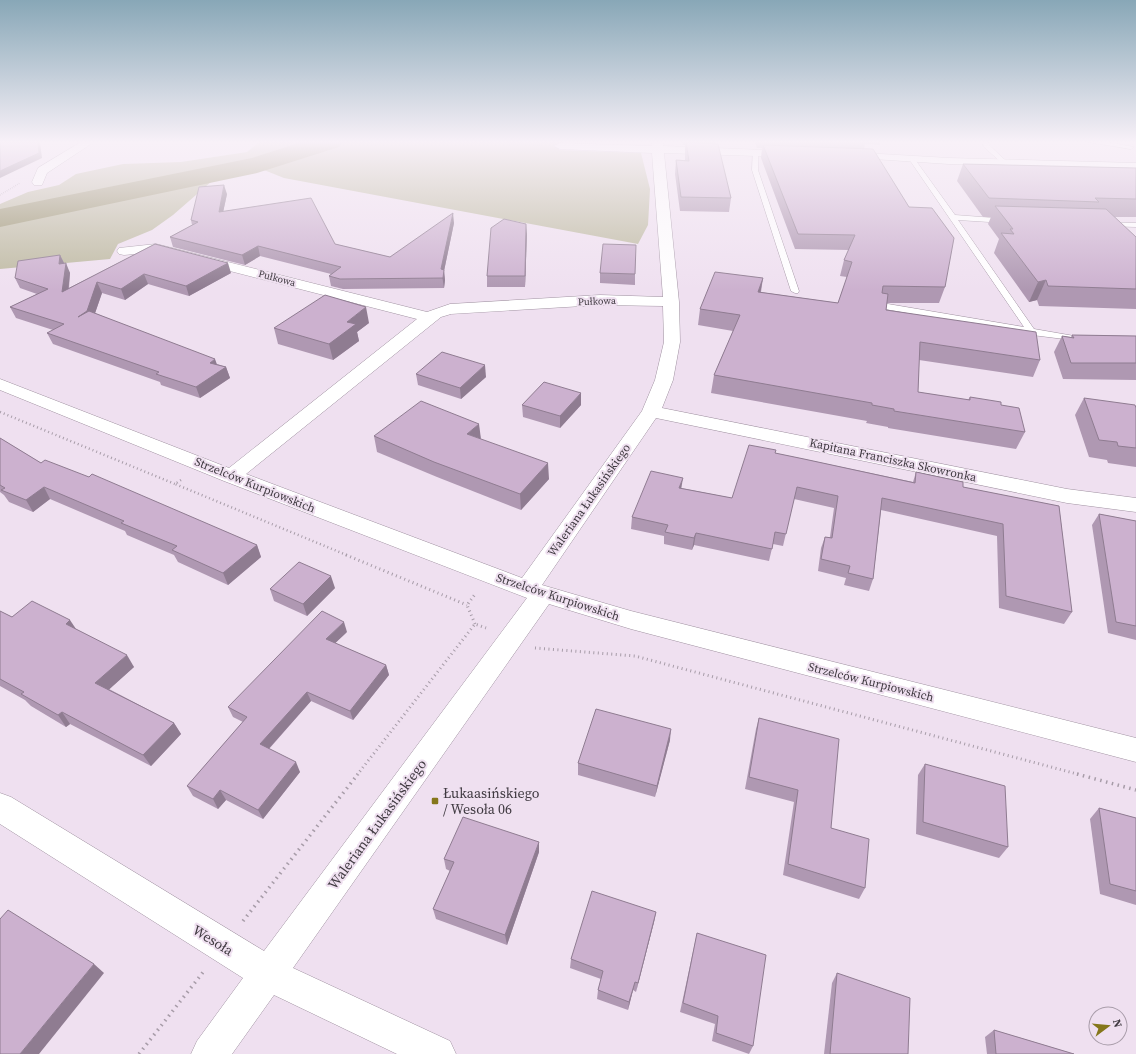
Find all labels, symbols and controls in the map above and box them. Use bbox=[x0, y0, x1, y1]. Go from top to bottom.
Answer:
street label: Pułkowa bbox=[257, 267, 298, 289]
street label: Pułkowa bbox=[578, 294, 617, 308]
street label: Kapitana Franciszka Skowronka bbox=[808, 434, 979, 486]
street label: Waleriana Łukasińskiego bbox=[544, 440, 634, 559]
street label: Strzelców Kurpiowskich bbox=[192, 453, 318, 517]
street label: Strzelców Kurpiowskich bbox=[494, 570, 622, 624]
street label: Strzelców Kurpiowskich bbox=[807, 659, 935, 705]
street label: Waleriana Łukasińskiego bbox=[323, 755, 431, 893]
place label: Łukaasińskiego / Wesoła 06 bbox=[443, 783, 540, 819]
marker: Łukaasińskiego / Wesoła 06 bbox=[430, 796, 440, 806]
street label: Wesoła bbox=[189, 920, 238, 961]
north arrow bbox=[1088, 1006, 1128, 1046]
text: N bbox=[1109, 1017, 1125, 1029]

